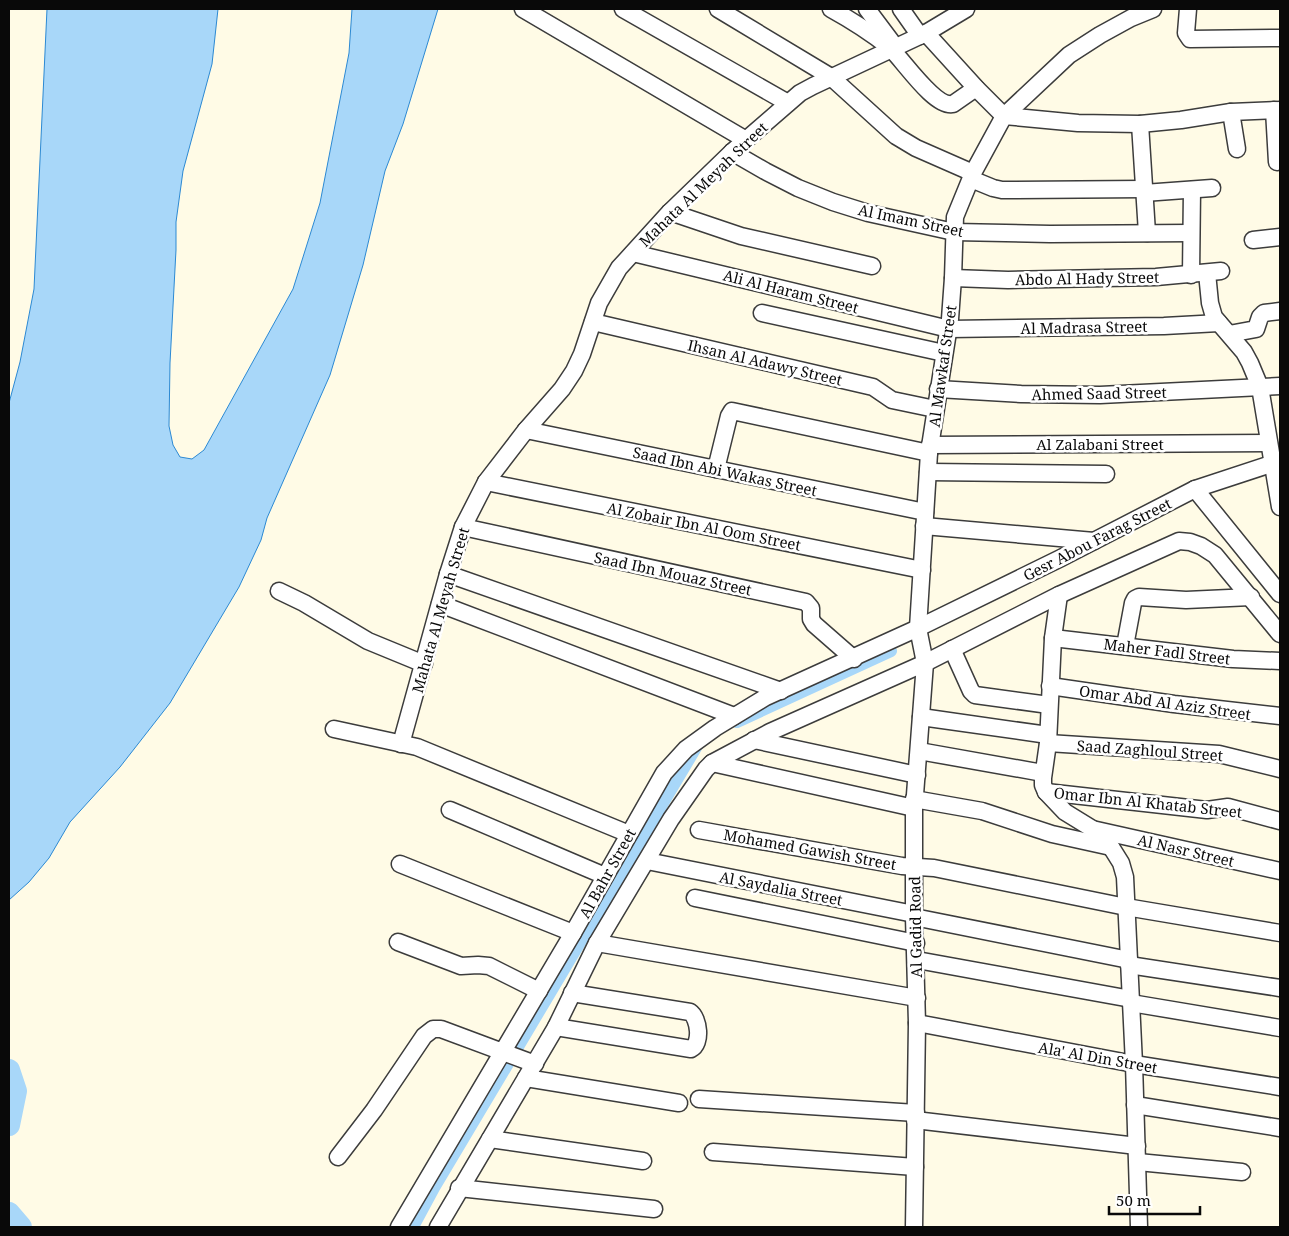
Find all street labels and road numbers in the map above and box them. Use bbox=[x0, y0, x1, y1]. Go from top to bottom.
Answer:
street label: Mahata Al Meyah Street bbox=[634, 117, 772, 251]
street label: Al Imam Street bbox=[857, 199, 965, 241]
street label: Ali Al Haram Street bbox=[721, 265, 861, 317]
street label: Abdo Al Hady Street bbox=[1015, 267, 1159, 289]
street label: Al Mawkaf Street bbox=[924, 304, 960, 428]
street label: Al Madrasa Street bbox=[1020, 316, 1148, 338]
street label: Ihsan Al Adawy Street bbox=[686, 334, 844, 390]
street label: Ahmed Saad Street bbox=[1031, 382, 1167, 404]
street label: Al Zalabani Street bbox=[1036, 434, 1164, 454]
street label: Saad Ibn Abi Wakas Street bbox=[631, 442, 819, 500]
street label: Gesr Abou Farag Street bbox=[1019, 493, 1175, 585]
street label: Al Zobair Ibn Al Oom Street bbox=[605, 497, 803, 555]
street label: Mahata Al Meyah Street bbox=[407, 525, 473, 695]
street label: Saad Ibn Mouaz Street bbox=[592, 547, 754, 599]
street label: Maher Fadl Street bbox=[1103, 633, 1231, 669]
street label: Omar Abd Al Aziz Street bbox=[1078, 680, 1252, 724]
street label: Saad Zaghloul Street bbox=[1076, 735, 1224, 765]
street label: Omar Ibn Al Khatab Street bbox=[1053, 782, 1243, 822]
street label: Mohamed Gawish Street bbox=[722, 824, 898, 874]
street label: Al Bahr Street bbox=[574, 825, 640, 921]
street label: Al Nasr Street bbox=[1136, 829, 1236, 871]
street label: Al Saydalia Street bbox=[718, 866, 844, 910]
street label: Al Gadid Road bbox=[904, 876, 926, 978]
street label: Ala' Al Din Street bbox=[1037, 1037, 1159, 1077]

